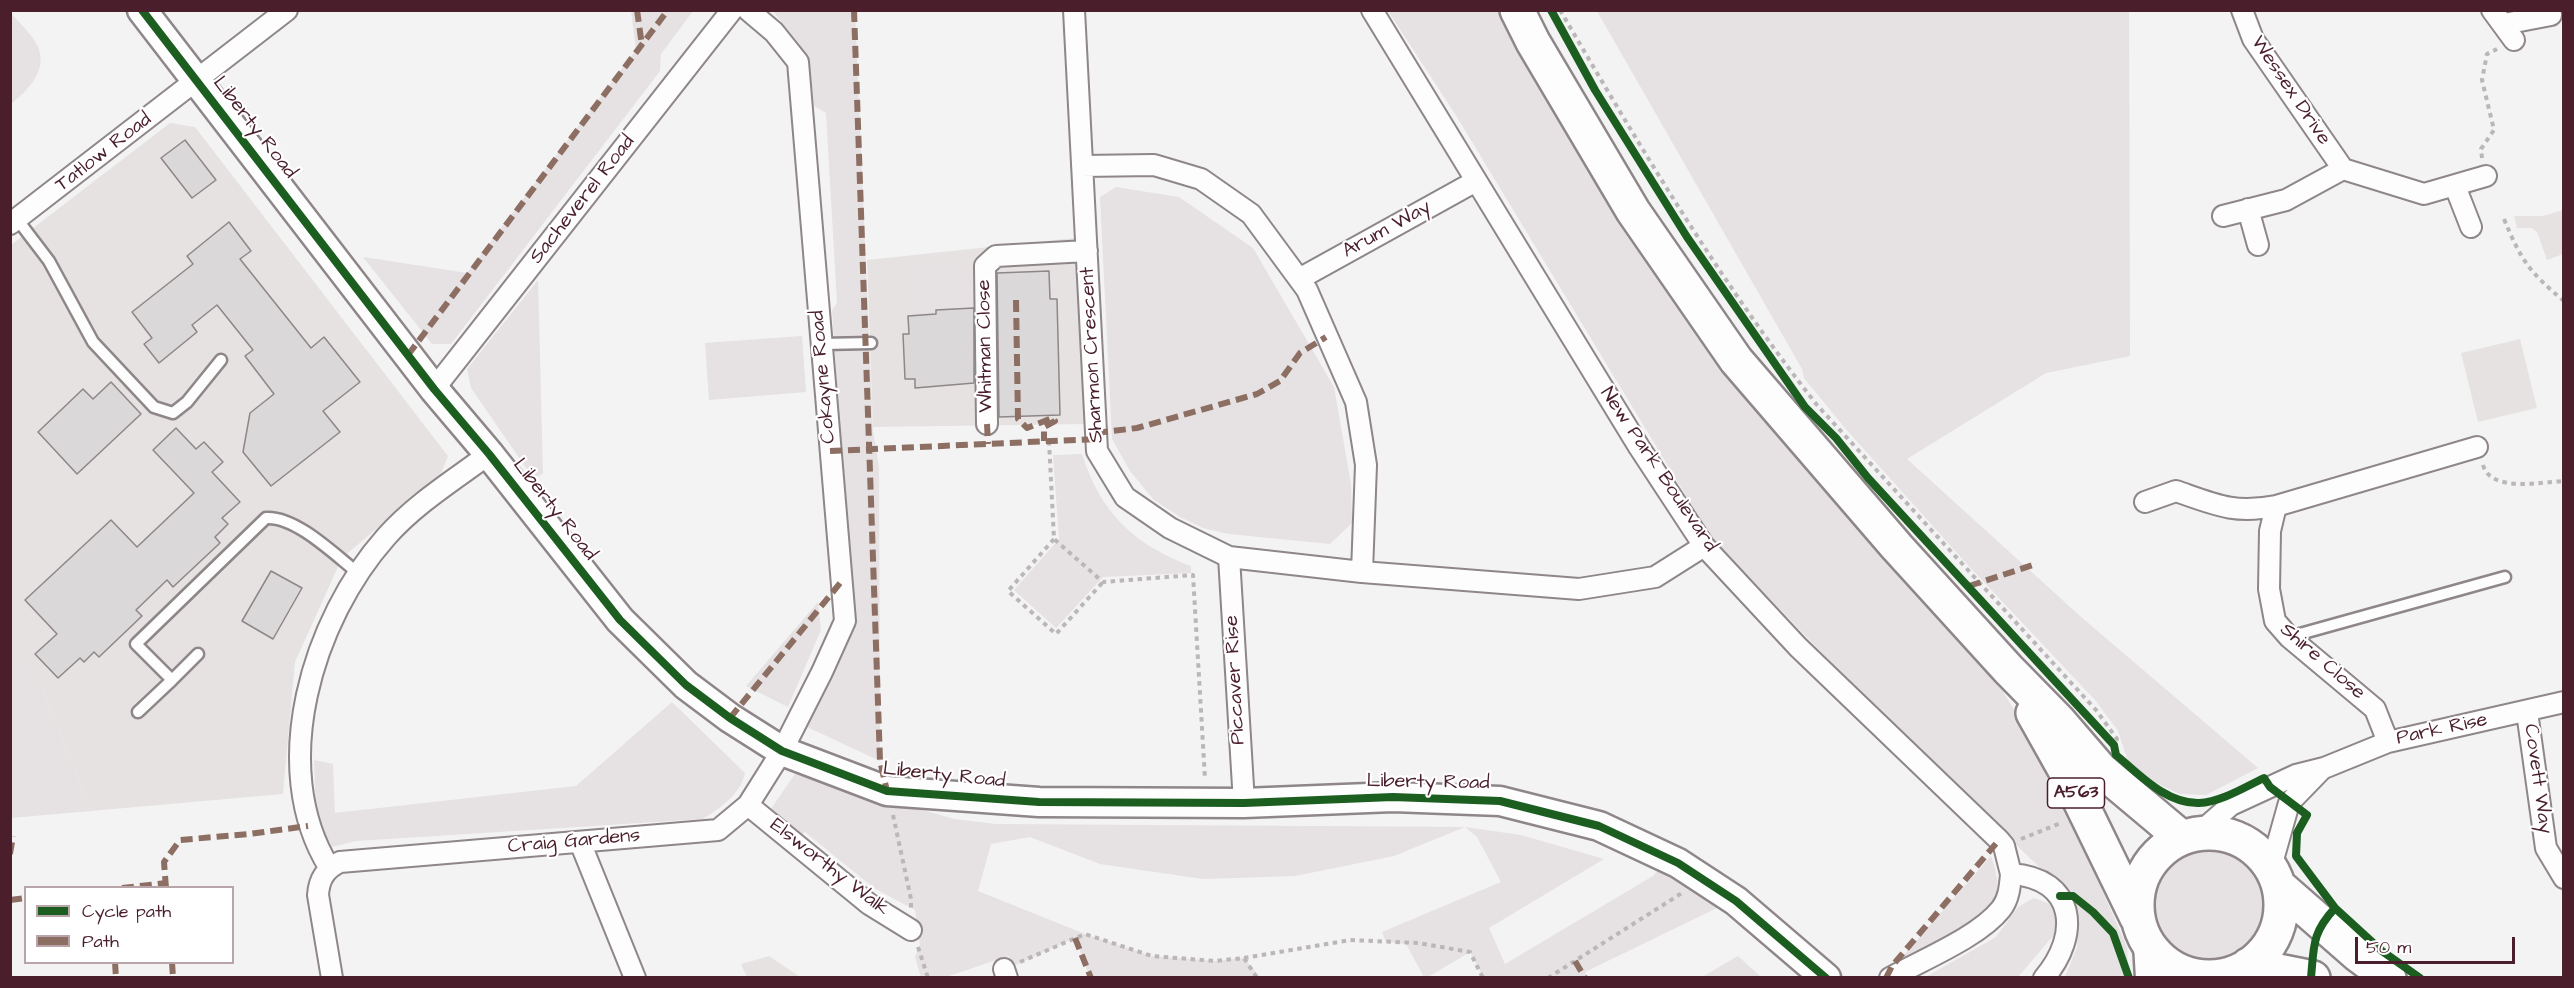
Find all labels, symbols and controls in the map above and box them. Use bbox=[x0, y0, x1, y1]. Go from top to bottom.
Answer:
street label: Wessex Drive bbox=[2245, 32, 2335, 150]
street label: Liberty Road bbox=[207, 72, 301, 184]
street label: Tatlow Road bbox=[51, 108, 157, 198]
street label: Sacheverel Road bbox=[525, 131, 641, 269]
street label: Arum Way bbox=[1339, 196, 1435, 264]
street label: Sharmon Crescent bbox=[1076, 266, 1110, 444]
street label: Whitman Close bbox=[973, 279, 999, 413]
street label: Cokayne Road bbox=[806, 309, 842, 445]
street label: New Park Boulevard bbox=[1594, 383, 1722, 557]
street label: Liberty Road bbox=[507, 454, 601, 566]
street label: Piccaver Rise bbox=[1221, 615, 1251, 745]
street label: Shire Close bbox=[2274, 618, 2370, 706]
street label: Park Rise bbox=[2394, 709, 2490, 751]
street label: Covett Way bbox=[2517, 722, 2557, 836]
street label: Liberty Road bbox=[882, 758, 1006, 794]
street label: Liberty Road bbox=[1366, 770, 1490, 796]
road number: A563 bbox=[2048, 778, 2104, 808]
street label: Elsworthy Walk bbox=[765, 814, 893, 922]
street label: Craig Gardens bbox=[507, 824, 641, 860]
legend bbox=[24, 886, 234, 964]
text: Cycle path bbox=[82, 899, 171, 924]
scale bar bbox=[2358, 925, 2518, 963]
text: Path bbox=[82, 929, 119, 954]
text: 50 m bbox=[2366, 935, 2411, 960]

